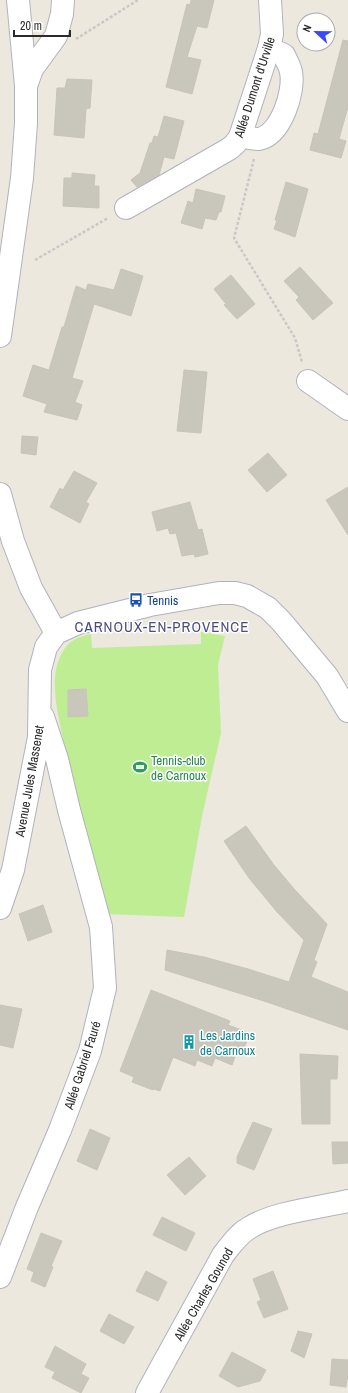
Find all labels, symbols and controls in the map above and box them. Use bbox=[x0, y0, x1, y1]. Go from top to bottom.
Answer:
scale bar bbox=[14, 12, 70, 38]
north arrow bbox=[296, 12, 336, 52]
text: 20 m bbox=[20, 18, 42, 34]
text: N bbox=[299, 23, 314, 34]
street label: Allée Dumont d'Urville bbox=[230, 34, 279, 141]
bus stop icon: Tennis bbox=[128, 592, 144, 608]
place label: Tennis bbox=[147, 592, 178, 609]
district label: CARNOUX-EN-PROVENCE bbox=[75, 616, 249, 637]
street label: Avenue Jules Massenet bbox=[11, 724, 48, 839]
place label: Tennis-club de Carnoux bbox=[151, 752, 207, 784]
sports icon: Tennis-club de Carnoux bbox=[132, 759, 148, 775]
street label: Allée Gabriel Fauré bbox=[60, 1019, 105, 1112]
place label: Les Jardins de Carnoux bbox=[200, 1027, 256, 1059]
building icon: Les Jardins de Carnoux bbox=[181, 1034, 197, 1050]
street label: Allée Charles Gounod bbox=[169, 1245, 237, 1345]

